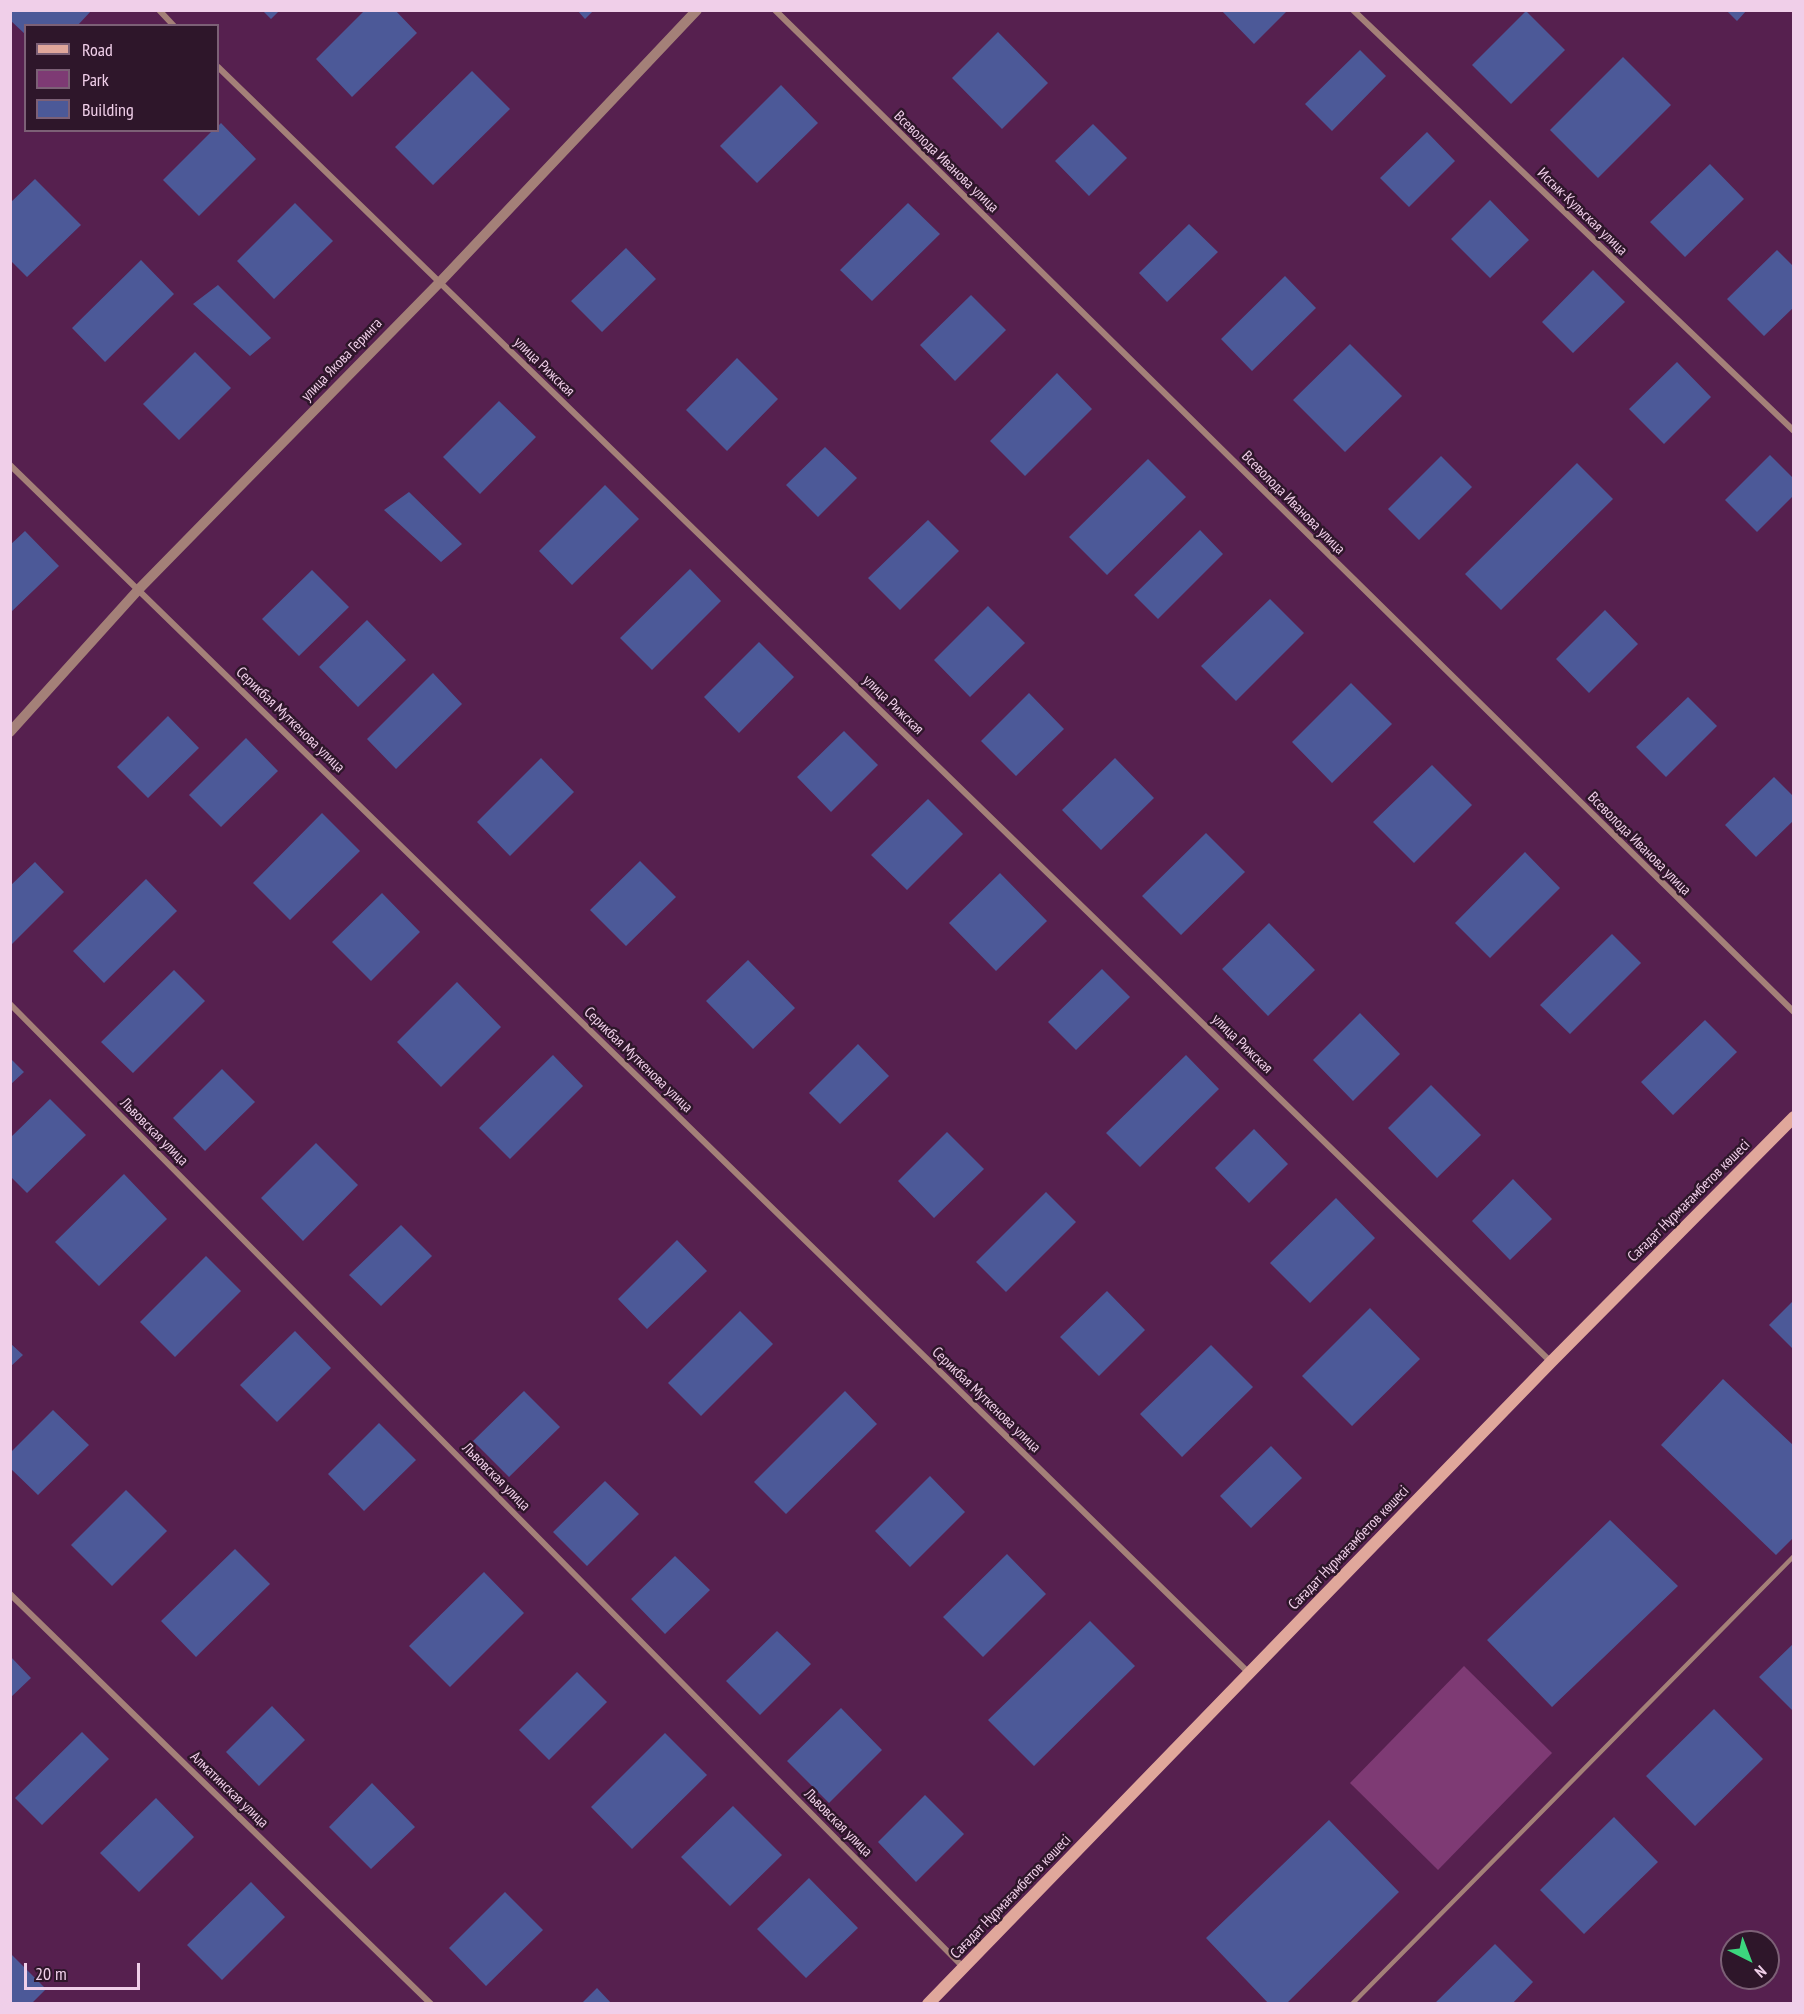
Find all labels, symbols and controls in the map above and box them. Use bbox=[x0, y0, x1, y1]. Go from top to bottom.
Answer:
legend bbox=[24, 24, 219, 132]
text: Road bbox=[82, 38, 113, 61]
text: Park bbox=[82, 68, 109, 91]
text: Building bbox=[82, 98, 134, 121]
street label: Всеволода Иванова улица bbox=[890, 107, 1002, 217]
street label: Иссык-Кульская улица bbox=[1533, 165, 1631, 259]
street label: улица Якова Геринга bbox=[298, 315, 386, 405]
street label: улица Рижская bbox=[510, 333, 578, 401]
street label: Всеволода Иванова улица bbox=[1238, 448, 1348, 558]
street label: Серикбая Муткенова улица bbox=[232, 664, 348, 776]
street label: улица Рижская bbox=[859, 671, 927, 739]
street label: Всеволода Иванова улица bbox=[1584, 789, 1694, 899]
street label: Серикбая Муткенова улица bbox=[580, 1004, 696, 1116]
street label: улица Рижская bbox=[1208, 1010, 1276, 1078]
street label: Львовская улица bbox=[116, 1094, 192, 1170]
street label: Сағадат Нұрмағамбетов көшесі bbox=[1624, 1136, 1754, 1266]
street label: Серикбая Муткенова улица bbox=[928, 1344, 1044, 1456]
street label: Львовская улица bbox=[458, 1439, 534, 1515]
street label: Сағадат Нұрмағамбетов көшесі bbox=[1285, 1482, 1413, 1614]
street label: Алматинская улица bbox=[186, 1748, 272, 1832]
street label: Львовская улица bbox=[800, 1785, 876, 1861]
street label: Сағадат Нұрмағамбетов көшесі bbox=[947, 1831, 1075, 1963]
north arrow bbox=[1720, 1930, 1780, 1990]
scale bar bbox=[27, 1951, 142, 1989]
text: 20 m bbox=[35, 1962, 67, 1985]
text: N bbox=[1751, 1962, 1771, 1982]

